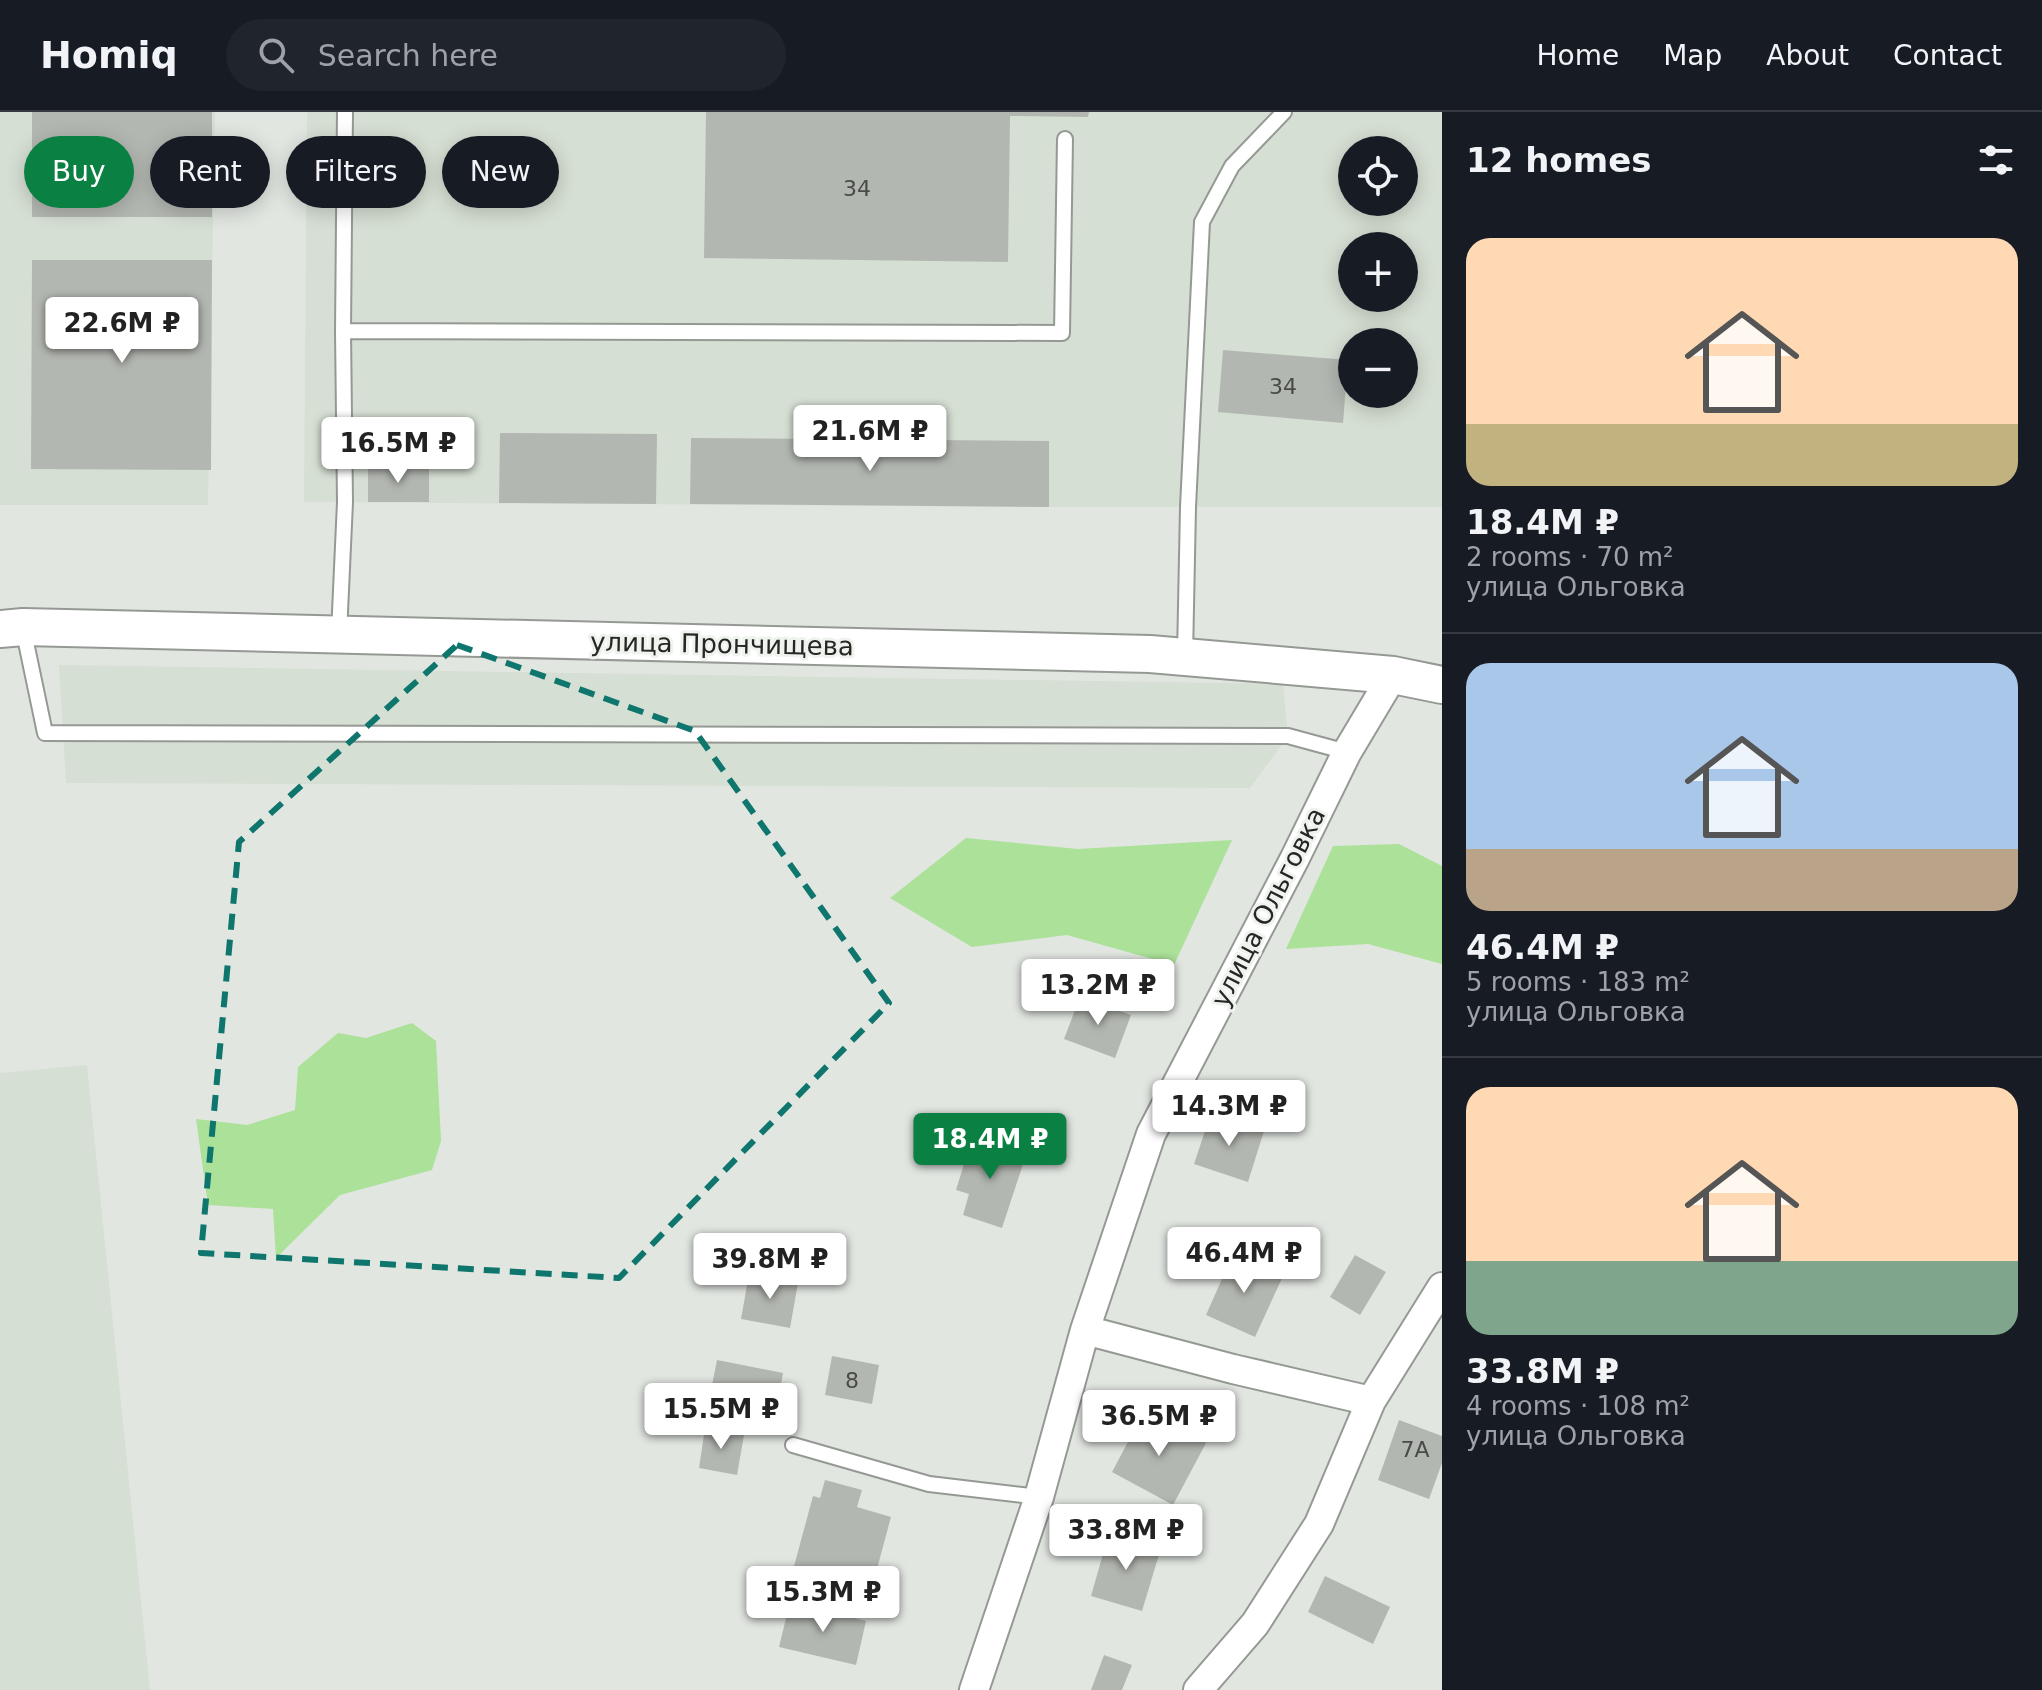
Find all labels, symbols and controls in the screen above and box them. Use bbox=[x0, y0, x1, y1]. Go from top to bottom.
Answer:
search box bbox=[226, 19, 786, 91]
text: Homiq bbox=[40, 33, 178, 77]
icon: search bbox=[254, 33, 298, 77]
text: Search here bbox=[318, 38, 498, 73]
text: Home bbox=[1536, 39, 1619, 72]
text: Map bbox=[1663, 39, 1722, 72]
text: About bbox=[1766, 39, 1849, 72]
text: Contact bbox=[1893, 39, 2002, 72]
chip: Buy bbox=[24, 136, 134, 208]
chip: Rent bbox=[150, 136, 270, 208]
chip: Filters bbox=[286, 136, 426, 208]
chip: New bbox=[442, 136, 559, 208]
map controls bbox=[1338, 136, 1418, 408]
button: locate bbox=[1338, 136, 1418, 216]
icon: filters bbox=[1974, 138, 2018, 182]
text: 12 homes bbox=[1466, 140, 1651, 180]
house number: 34 bbox=[843, 176, 871, 201]
button: + bbox=[1338, 232, 1418, 312]
icon: home bbox=[1670, 290, 1814, 434]
pin: 22.6M ₽ bbox=[48, 297, 196, 365]
text: 22.6M ₽ bbox=[63, 308, 181, 338]
button: − bbox=[1338, 328, 1418, 408]
house number: 34 bbox=[1269, 374, 1297, 399]
pin: 21.6M ₽ bbox=[796, 405, 944, 473]
text: 21.6M ₽ bbox=[811, 416, 929, 446]
pin: 16.5M ₽ bbox=[324, 417, 472, 485]
text: 16.5M ₽ bbox=[339, 428, 457, 458]
text: 18.4M ₽ bbox=[1466, 502, 1619, 542]
text: 2 rooms · 70 m² bbox=[1466, 542, 1674, 572]
text: улица Ольговка bbox=[1466, 572, 1686, 602]
street label: улица Прончищева bbox=[590, 627, 854, 661]
icon: home bbox=[1670, 715, 1814, 859]
street label: улица Ольговка bbox=[1205, 802, 1331, 1012]
text: 46.4M ₽ bbox=[1466, 927, 1619, 967]
pin: 13.2M ₽ bbox=[1024, 959, 1172, 1027]
text: 5 rooms · 183 m² bbox=[1466, 967, 1690, 997]
text: 13.2M ₽ bbox=[1039, 970, 1157, 1000]
text: улица Ольговка bbox=[1466, 997, 1686, 1027]
pin: 14.3M ₽ bbox=[1155, 1080, 1303, 1148]
text: 14.3M ₽ bbox=[1170, 1091, 1288, 1121]
pin: 18.4M ₽ bbox=[916, 1113, 1064, 1181]
text: 18.4M ₽ bbox=[931, 1124, 1049, 1154]
icon: home bbox=[1670, 1139, 1814, 1283]
pin: 46.4M ₽ bbox=[1170, 1227, 1318, 1295]
pin: 39.8M ₽ bbox=[696, 1233, 844, 1301]
text: 46.4M ₽ bbox=[1185, 1238, 1303, 1268]
text: 39.8M ₽ bbox=[711, 1244, 829, 1274]
text: 33.8M ₽ bbox=[1466, 1351, 1619, 1391]
house number: 8 bbox=[845, 1368, 859, 1393]
pin: 15.5M ₽ bbox=[647, 1383, 795, 1451]
pin: 36.5M ₽ bbox=[1085, 1390, 1233, 1458]
text: 4 rooms · 108 m² bbox=[1466, 1391, 1690, 1421]
text: 15.5M ₽ bbox=[662, 1394, 780, 1424]
text: 36.5M ₽ bbox=[1100, 1401, 1218, 1431]
text: улица Ольговка bbox=[1466, 1421, 1686, 1451]
house number: 7А bbox=[1400, 1437, 1430, 1462]
pin: 33.8M ₽ bbox=[1052, 1504, 1200, 1572]
text: 33.8M ₽ bbox=[1067, 1515, 1185, 1545]
pin: 15.3M ₽ bbox=[749, 1566, 897, 1634]
text: 15.3M ₽ bbox=[764, 1577, 882, 1607]

